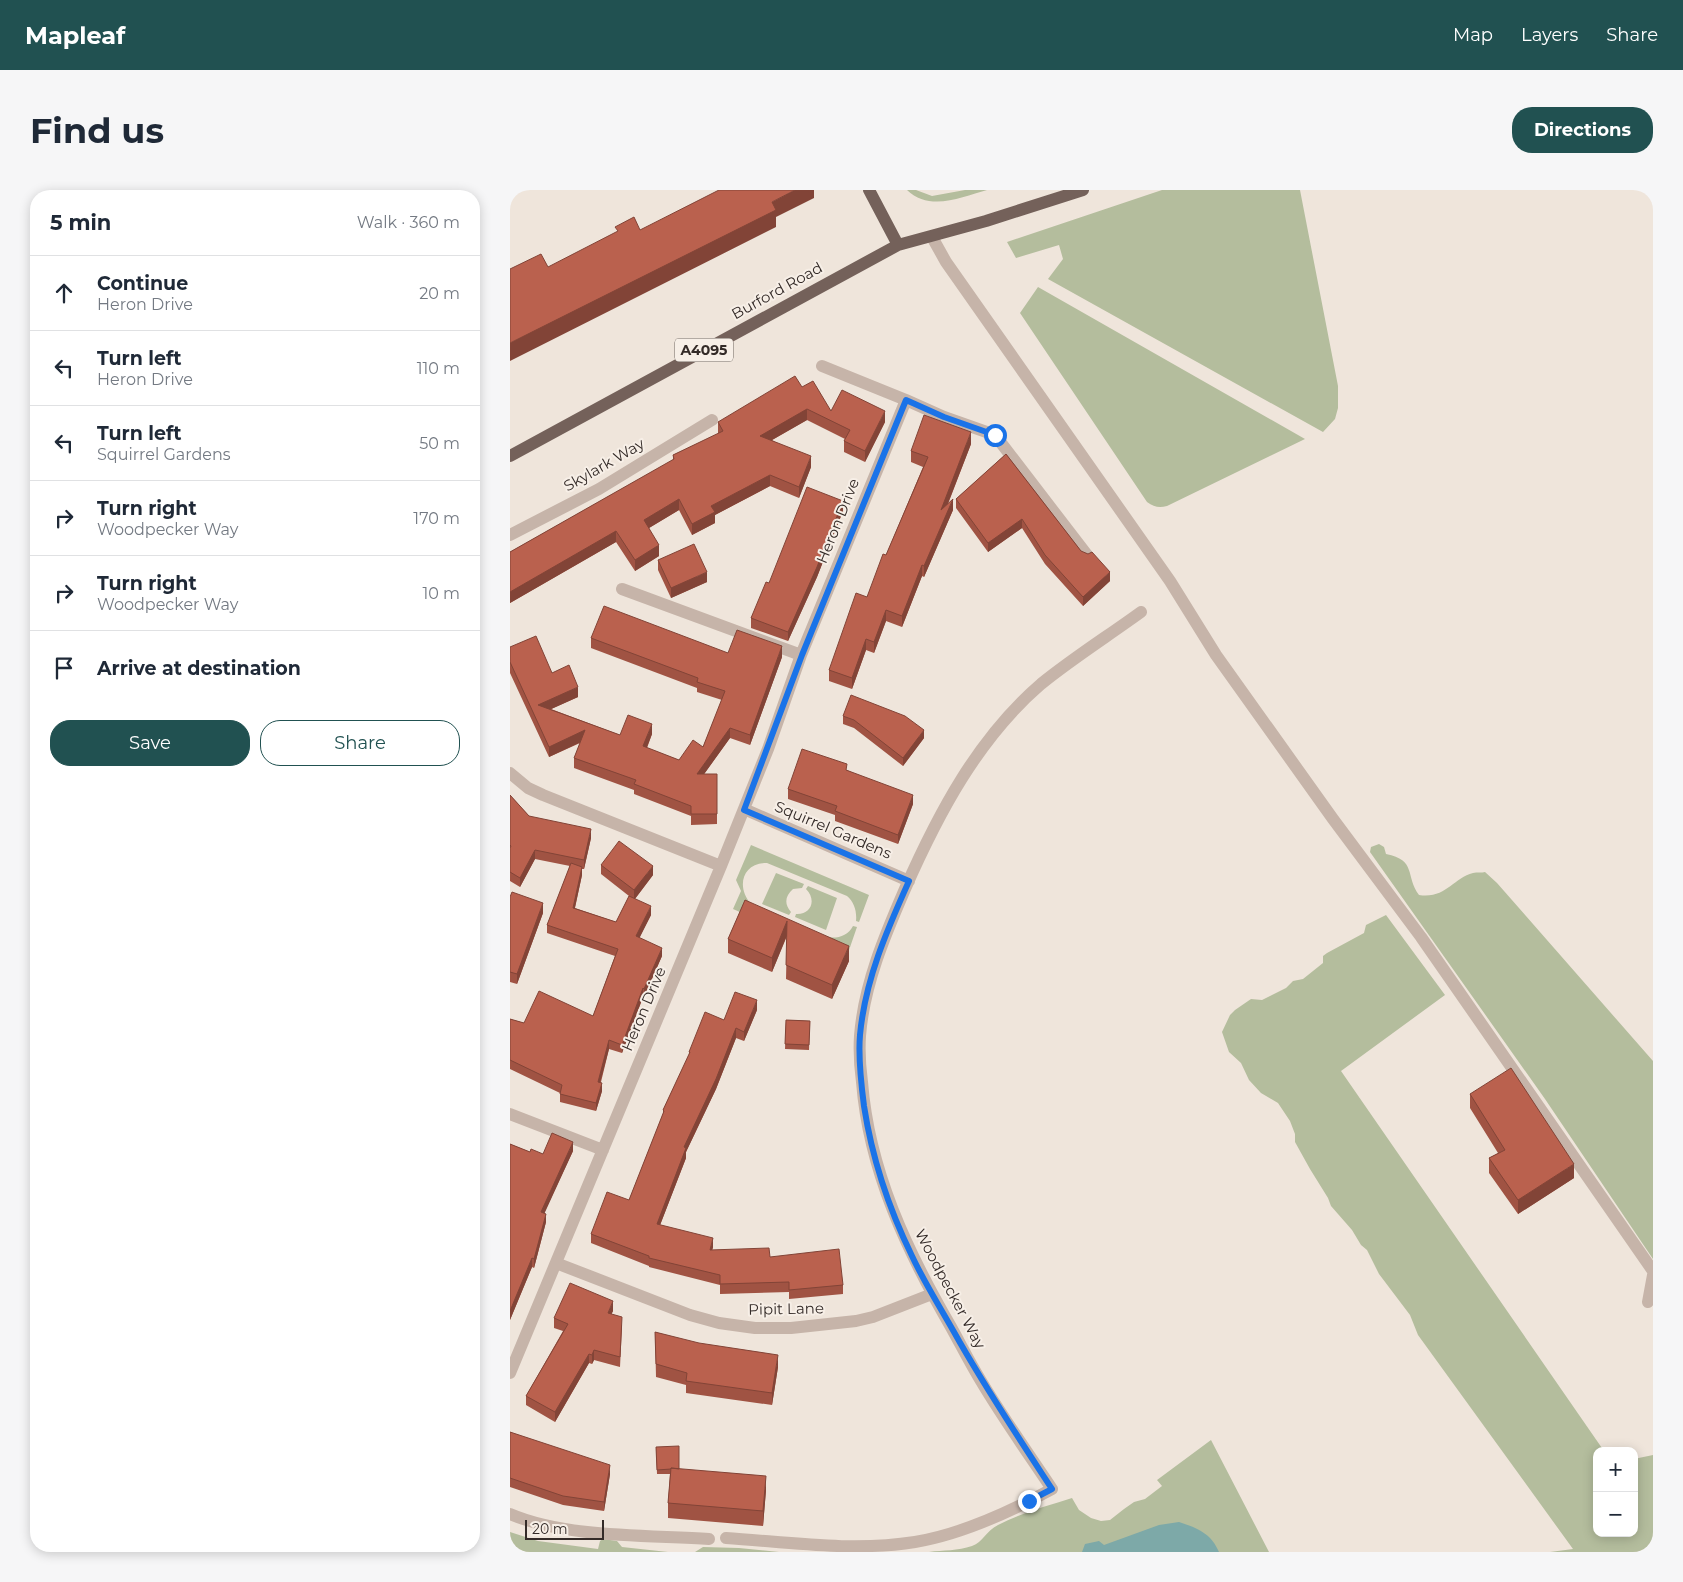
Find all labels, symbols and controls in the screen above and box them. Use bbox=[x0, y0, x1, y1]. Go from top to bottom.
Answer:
text: Mapleaf bbox=[25, 21, 125, 50]
text: Map bbox=[1453, 24, 1493, 46]
text: Layers bbox=[1521, 24, 1578, 46]
text: Share bbox=[1606, 24, 1658, 46]
button: Directions bbox=[1512, 107, 1653, 153]
text: Find us bbox=[30, 109, 164, 152]
text: 5 min bbox=[50, 210, 111, 235]
text: Walk · 360 m bbox=[357, 213, 460, 232]
street label: Burford Road bbox=[728, 258, 825, 323]
text: Continue bbox=[97, 272, 188, 295]
icon: ahead bbox=[50, 279, 78, 307]
text: 20 m bbox=[419, 284, 460, 303]
text: Heron Drive bbox=[97, 295, 193, 314]
road number: A4095 bbox=[675, 338, 733, 362]
text: Turn left bbox=[97, 347, 182, 370]
icon: left bbox=[50, 354, 78, 382]
text: 110 m bbox=[417, 359, 460, 378]
text: Heron Drive bbox=[97, 370, 193, 389]
text: Turn left bbox=[97, 422, 182, 445]
route start bbox=[984, 424, 1007, 447]
icon: left bbox=[50, 429, 78, 457]
street label: Skylark Way bbox=[560, 433, 648, 495]
text: 50 m bbox=[419, 434, 460, 453]
text: Squirrel Gardens bbox=[97, 445, 231, 464]
street label: Heron Drive bbox=[812, 476, 863, 566]
text: Turn right bbox=[97, 497, 197, 520]
icon: right bbox=[50, 504, 78, 532]
text: 170 m bbox=[413, 509, 460, 528]
text: Woodpecker Way bbox=[97, 520, 238, 539]
text: Turn right bbox=[97, 572, 197, 595]
icon: right bbox=[50, 579, 78, 607]
text: 10 m bbox=[422, 584, 460, 603]
text: Woodpecker Way bbox=[97, 595, 238, 614]
icon: arrive bbox=[50, 654, 78, 682]
text: Arrive at destination bbox=[97, 657, 301, 680]
button: Save bbox=[50, 720, 250, 766]
button: Share bbox=[260, 720, 460, 766]
street label: Squirrel Gardens bbox=[772, 796, 895, 863]
street label: Heron Drive bbox=[617, 964, 670, 1054]
street label: Woodpecker Way bbox=[911, 1226, 990, 1353]
street label: Pipit Lane bbox=[748, 1298, 824, 1319]
map controls bbox=[1593, 1447, 1638, 1537]
button: + bbox=[1593, 1447, 1638, 1492]
route end bbox=[1018, 1490, 1041, 1513]
button: − bbox=[1593, 1492, 1638, 1537]
scale bar bbox=[525, 1517, 604, 1540]
text: 20 m bbox=[532, 1520, 568, 1538]

